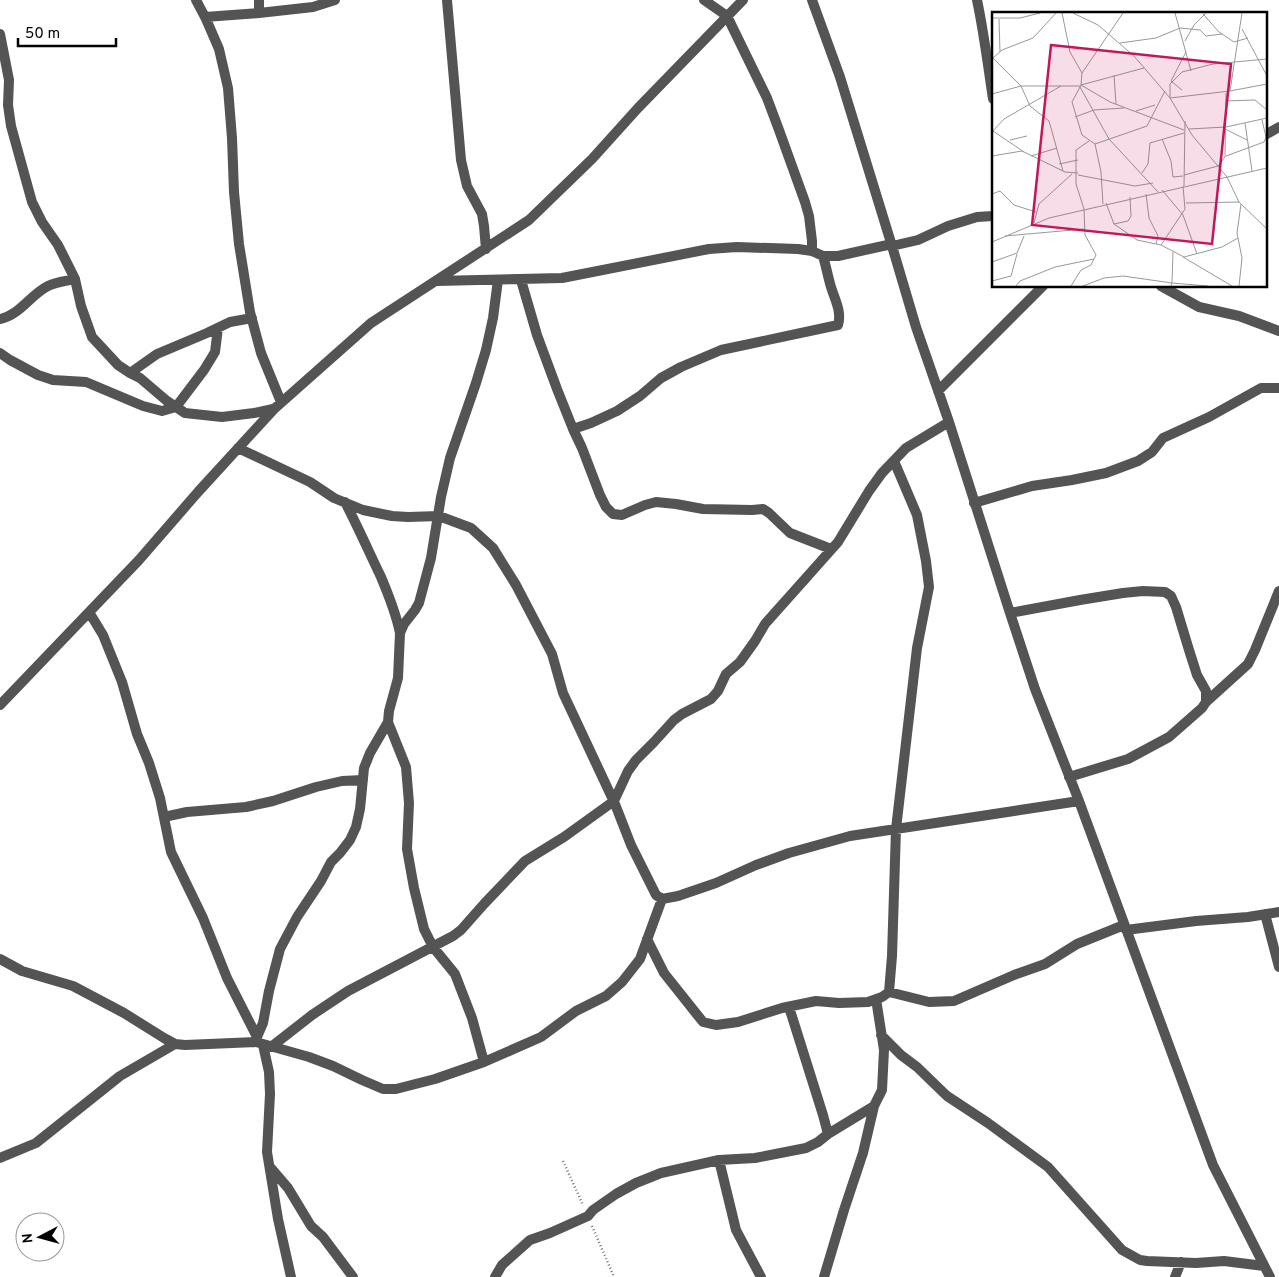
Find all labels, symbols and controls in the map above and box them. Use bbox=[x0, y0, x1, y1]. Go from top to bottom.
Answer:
inset map bbox=[992, 12, 1266, 288]
scale bar bbox=[18, 15, 115, 47]
text: 50 m bbox=[25, 25, 60, 44]
north arrow bbox=[15, 1212, 65, 1262]
text: N bbox=[20, 1232, 38, 1244]

